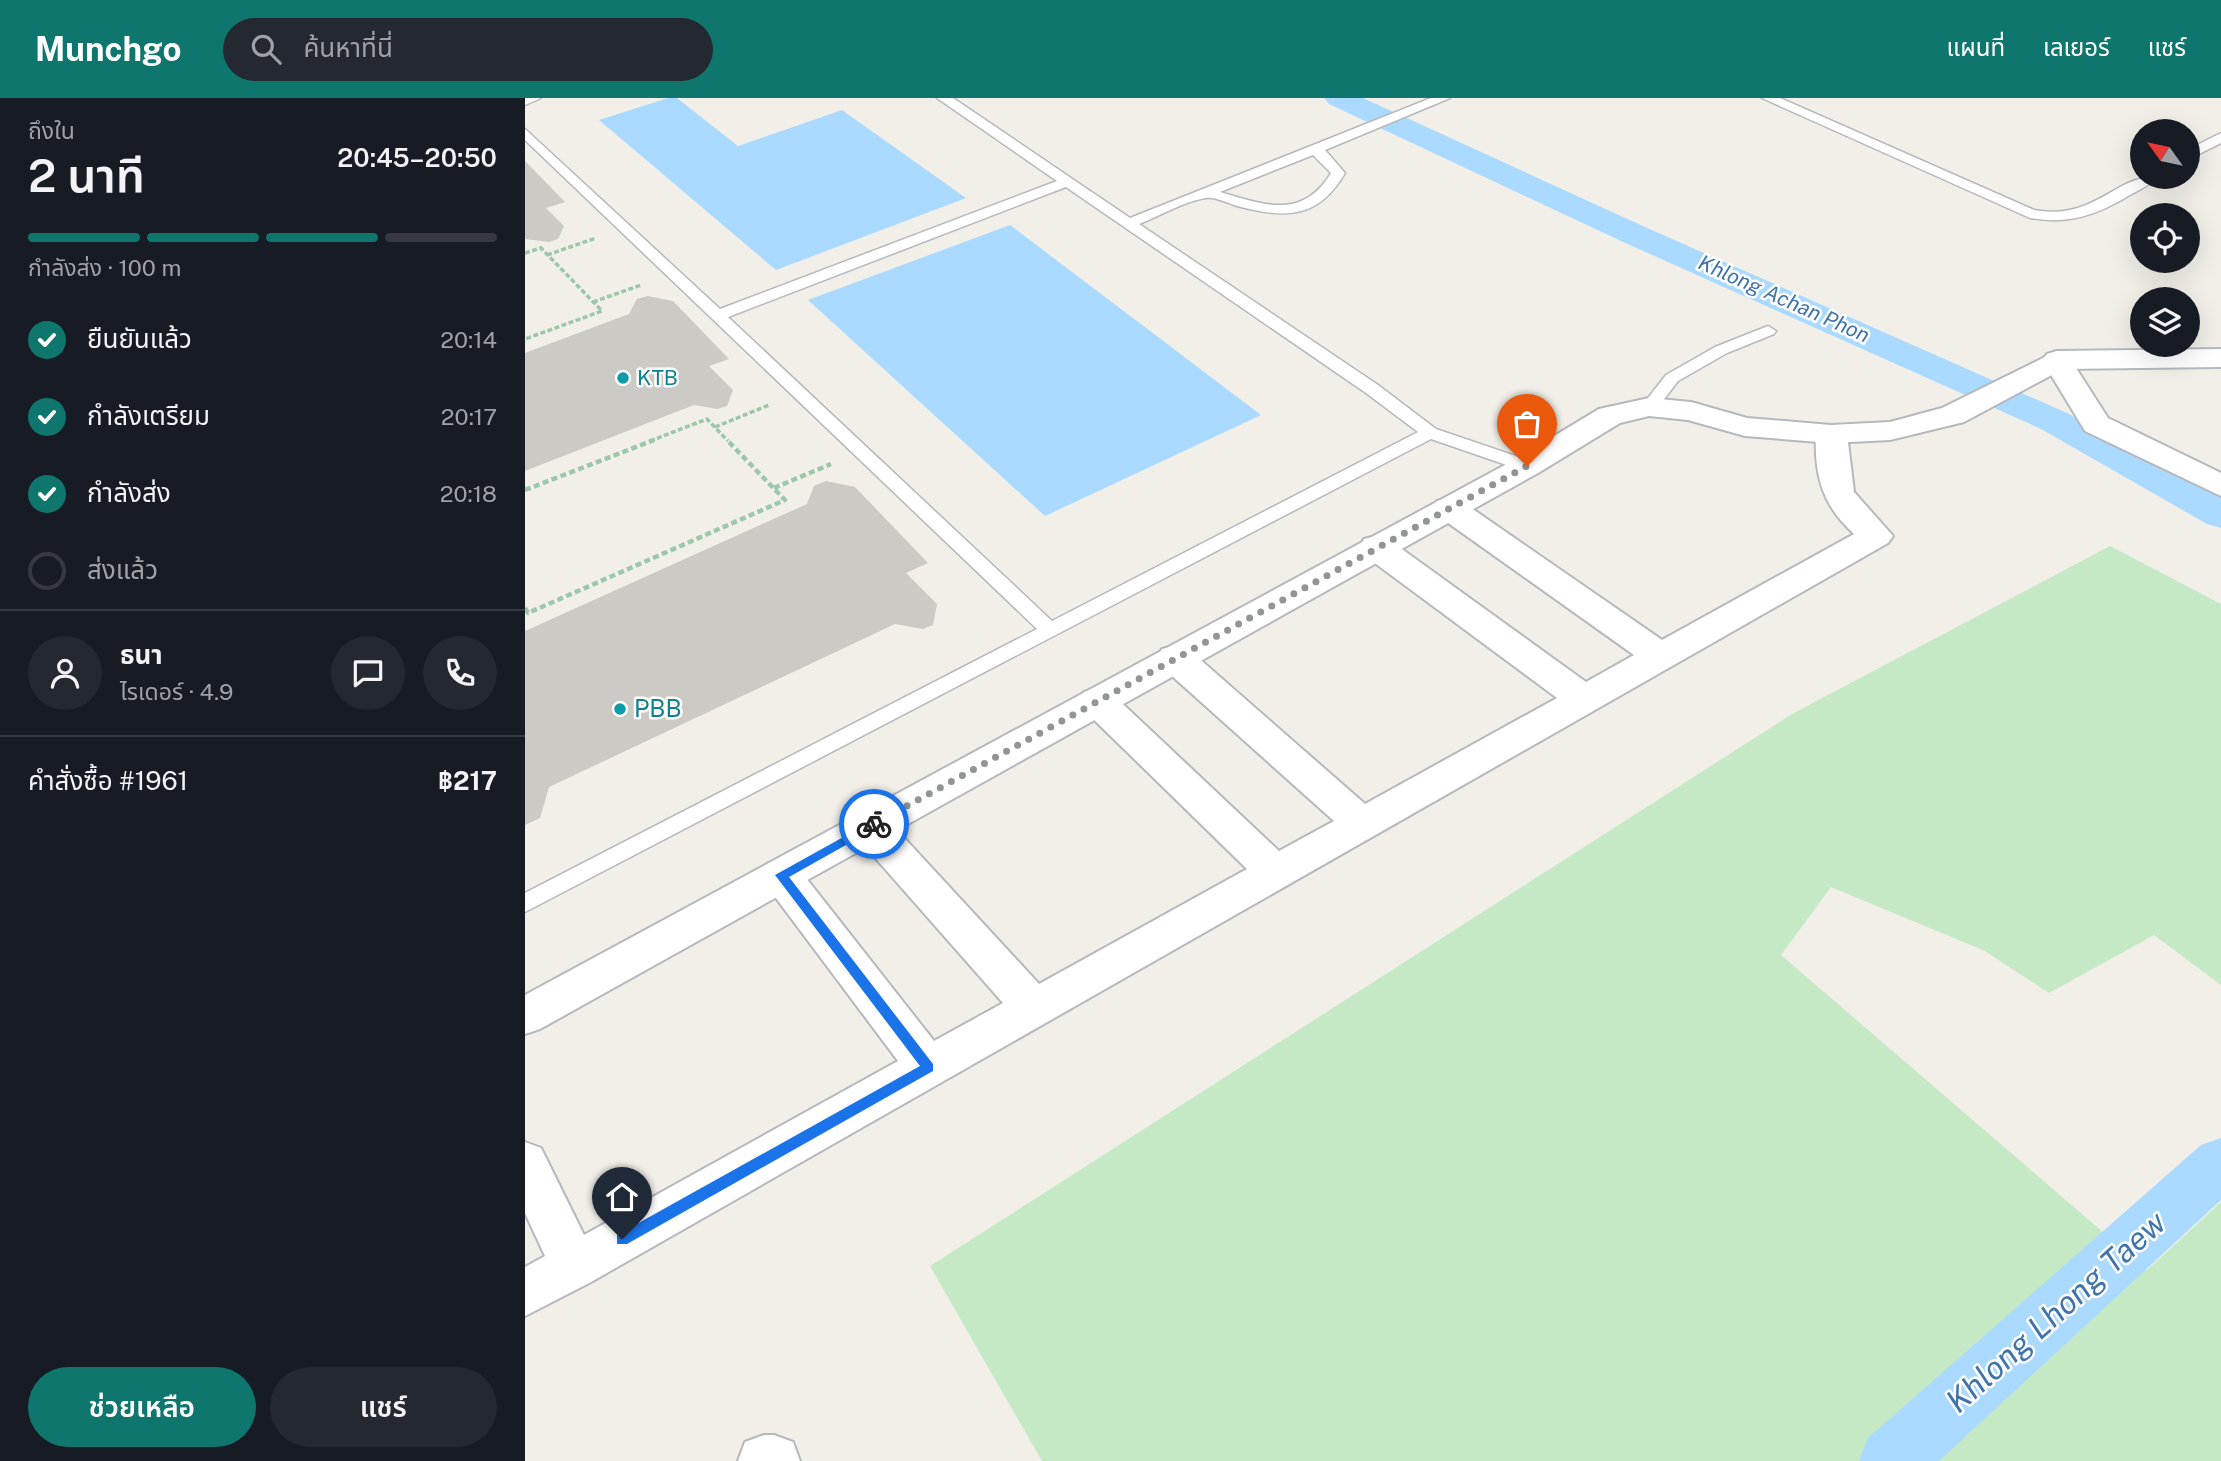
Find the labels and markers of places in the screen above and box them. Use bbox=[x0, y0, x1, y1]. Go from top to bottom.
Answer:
place label: KTB bbox=[637, 365, 678, 390]
marker: KTB bbox=[615, 370, 631, 386]
pin bbox=[1497, 394, 1557, 466]
place label: PBB bbox=[634, 694, 682, 722]
marker: PBB bbox=[612, 701, 628, 717]
pin bbox=[592, 1167, 652, 1239]

